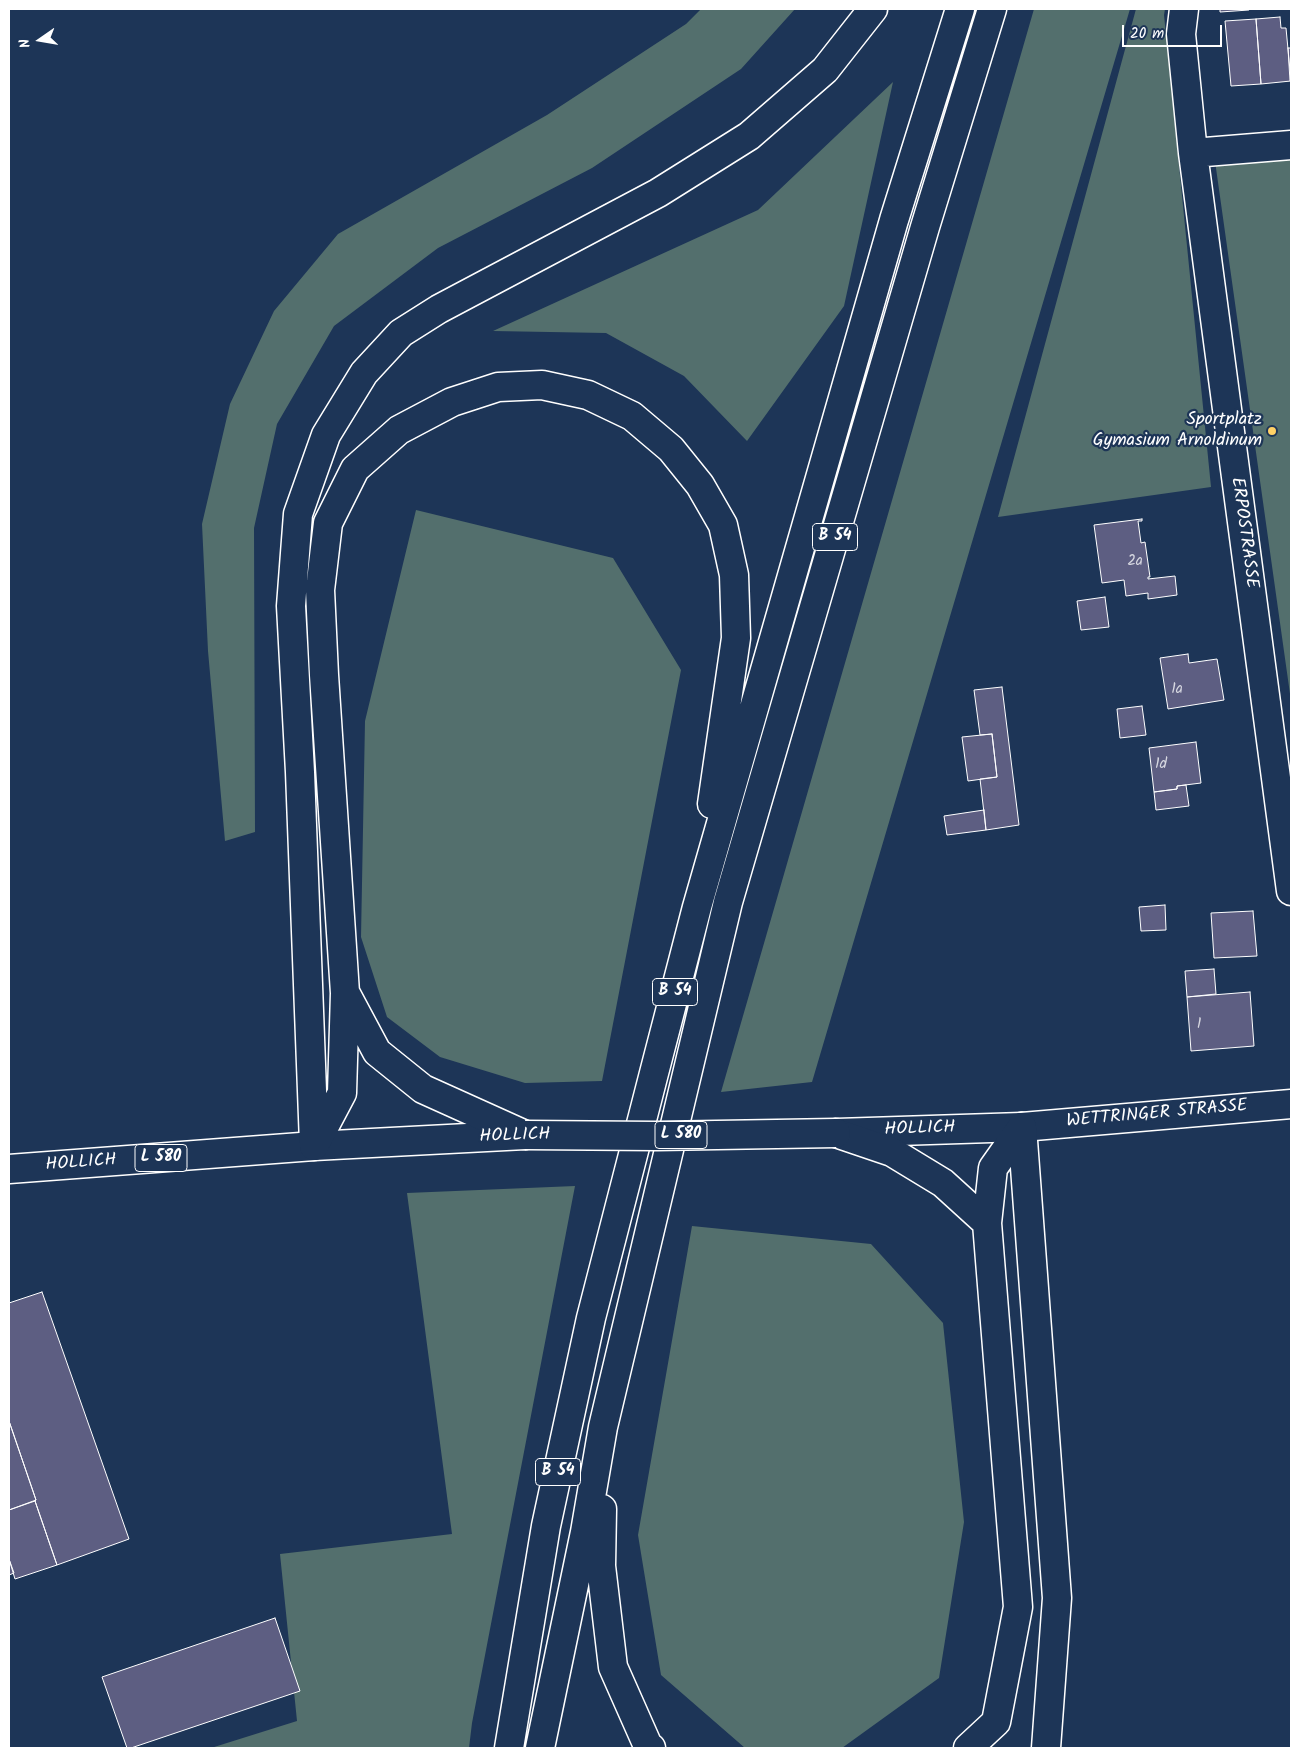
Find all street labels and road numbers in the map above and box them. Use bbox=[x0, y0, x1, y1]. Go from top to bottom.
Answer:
street label: ERPOSTRASSE bbox=[1225, 476, 1261, 590]
road number: B 54 bbox=[812, 524, 858, 550]
road number: B 54 bbox=[652, 979, 698, 1006]
street label: WETTRINGER STRASSE bbox=[1066, 1096, 1248, 1134]
street label: HOLLICH bbox=[884, 1118, 956, 1142]
road number: L 580 bbox=[655, 1122, 707, 1148]
street label: HOLLICH bbox=[479, 1125, 551, 1149]
road number: L 580 bbox=[135, 1144, 187, 1172]
street label: HOLLICH bbox=[45, 1151, 117, 1177]
road number: B 54 bbox=[536, 1458, 580, 1485]

